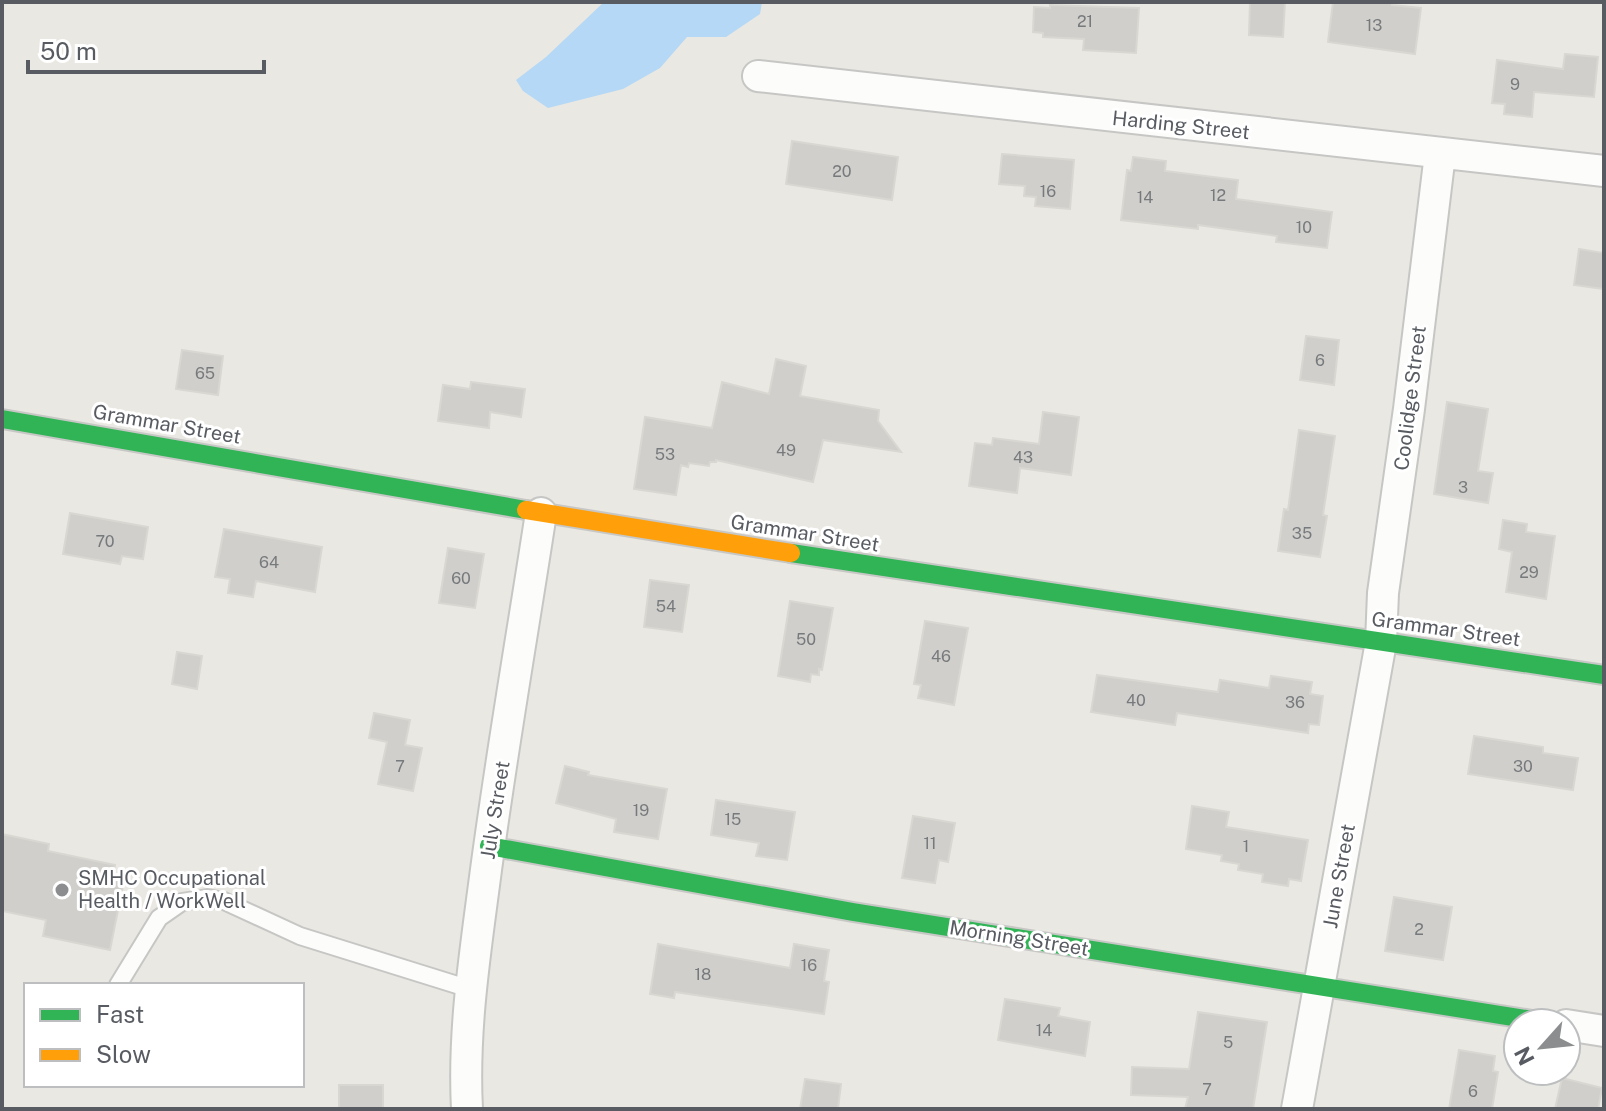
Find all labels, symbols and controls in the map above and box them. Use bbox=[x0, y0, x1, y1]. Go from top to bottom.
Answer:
house number: 21 bbox=[1077, 12, 1093, 31]
house number: 13 bbox=[1366, 16, 1382, 35]
scale bar bbox=[28, 24, 264, 74]
text: 50 m bbox=[40, 37, 97, 65]
house number: 9 bbox=[1510, 75, 1520, 94]
street label: Harding Street bbox=[1111, 106, 1251, 144]
house number: 20 bbox=[832, 162, 852, 181]
house number: 16 bbox=[1040, 182, 1056, 201]
house number: 12 bbox=[1210, 186, 1226, 205]
house number: 14 bbox=[1137, 188, 1153, 207]
house number: 10 bbox=[1296, 218, 1312, 237]
street label: Coolidge Street bbox=[1389, 324, 1431, 472]
house number: 6 bbox=[1315, 351, 1325, 370]
house number: 65 bbox=[195, 364, 215, 383]
street label: Grammar Street bbox=[91, 399, 243, 449]
house number: 49 bbox=[776, 441, 796, 460]
house number: 53 bbox=[655, 445, 675, 464]
house number: 43 bbox=[1013, 448, 1033, 467]
house number: 3 bbox=[1458, 478, 1468, 497]
street label: Grammar Street bbox=[729, 509, 881, 557]
house number: 35 bbox=[1292, 524, 1312, 543]
house number: 70 bbox=[95, 532, 115, 551]
house number: 64 bbox=[259, 553, 279, 572]
house number: 29 bbox=[1519, 563, 1539, 582]
house number: 60 bbox=[451, 569, 471, 588]
house number: 54 bbox=[656, 597, 676, 616]
street label: Grammar Street bbox=[1370, 607, 1522, 651]
house number: 50 bbox=[796, 630, 816, 649]
house number: 46 bbox=[931, 647, 951, 666]
house number: 40 bbox=[1126, 691, 1146, 710]
house number: 36 bbox=[1285, 693, 1305, 712]
house number: 7 bbox=[395, 757, 405, 776]
house number: 30 bbox=[1513, 757, 1533, 776]
street label: July Street bbox=[475, 759, 515, 861]
house number: 19 bbox=[633, 801, 649, 820]
house number: 15 bbox=[725, 810, 741, 829]
street label: June Street bbox=[1318, 822, 1360, 930]
house number: 11 bbox=[923, 834, 937, 853]
house number: 1 bbox=[1243, 837, 1249, 856]
place label: SMHC Occupational Health / WorkWell bbox=[78, 866, 266, 913]
marker: SMHC Occupational Health / WorkWell bbox=[53, 881, 71, 899]
street label: Morning Street bbox=[948, 915, 1090, 961]
house number: 2 bbox=[1414, 920, 1424, 939]
house number: 16 bbox=[801, 956, 817, 975]
house number: 18 bbox=[695, 965, 711, 984]
legend bbox=[24, 983, 304, 1087]
text: Fast bbox=[96, 1000, 144, 1028]
north arrow bbox=[1502, 1007, 1582, 1087]
house number: 14 bbox=[1036, 1021, 1052, 1040]
house number: 5 bbox=[1223, 1033, 1233, 1052]
text: Slow bbox=[96, 1040, 151, 1068]
text: N bbox=[1509, 1043, 1540, 1070]
house number: 7 bbox=[1202, 1080, 1212, 1099]
house number: 6 bbox=[1468, 1082, 1478, 1101]

